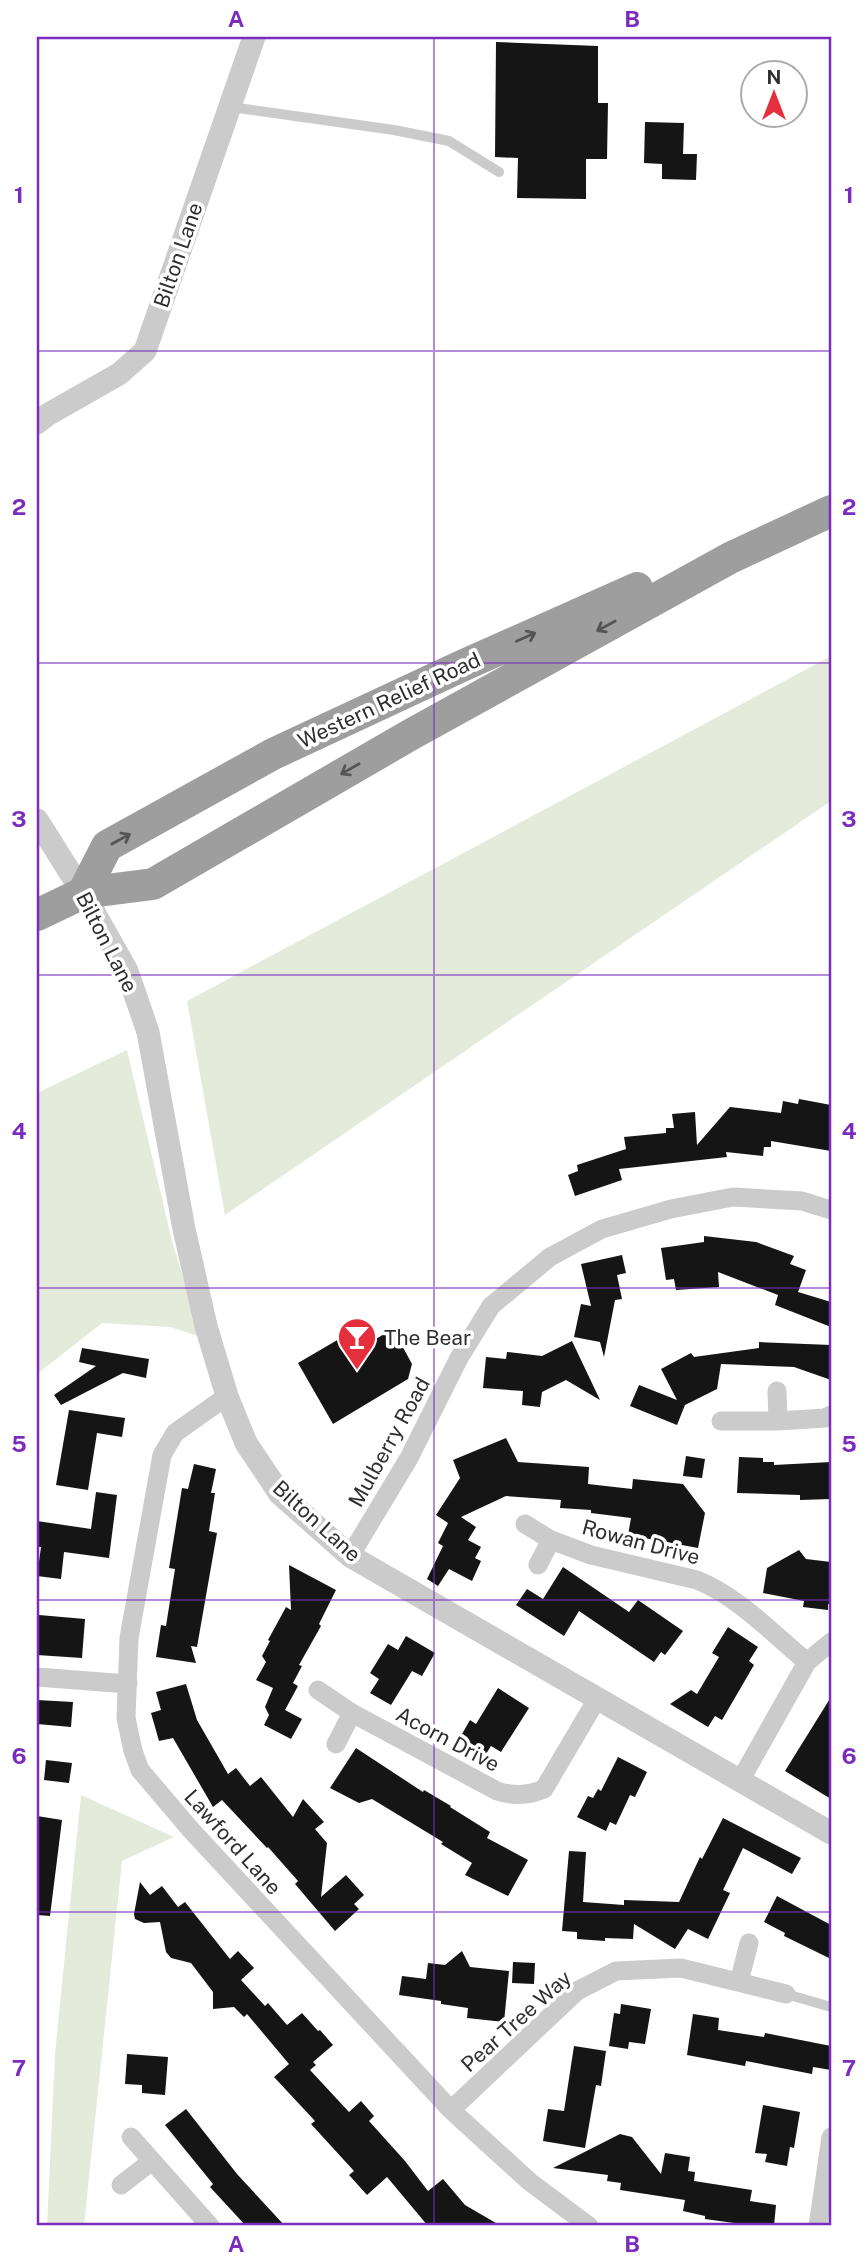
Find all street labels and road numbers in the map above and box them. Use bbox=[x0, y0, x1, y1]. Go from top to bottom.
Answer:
street label: Bilton Lane bbox=[148, 199, 208, 311]
street label: Western Relief Road bbox=[294, 647, 484, 753]
street label: Bilton Lane bbox=[71, 888, 143, 996]
street label: Mulberry Road bbox=[343, 1373, 435, 1511]
street label: Bilton Lane bbox=[268, 1475, 366, 1567]
street label: Rowan Drive bbox=[579, 1514, 703, 1570]
street label: Acorn Drive bbox=[392, 1701, 504, 1777]
street label: Lawford Lane bbox=[179, 1784, 287, 1900]
street label: Pear Tree Way bbox=[456, 1965, 576, 2077]

